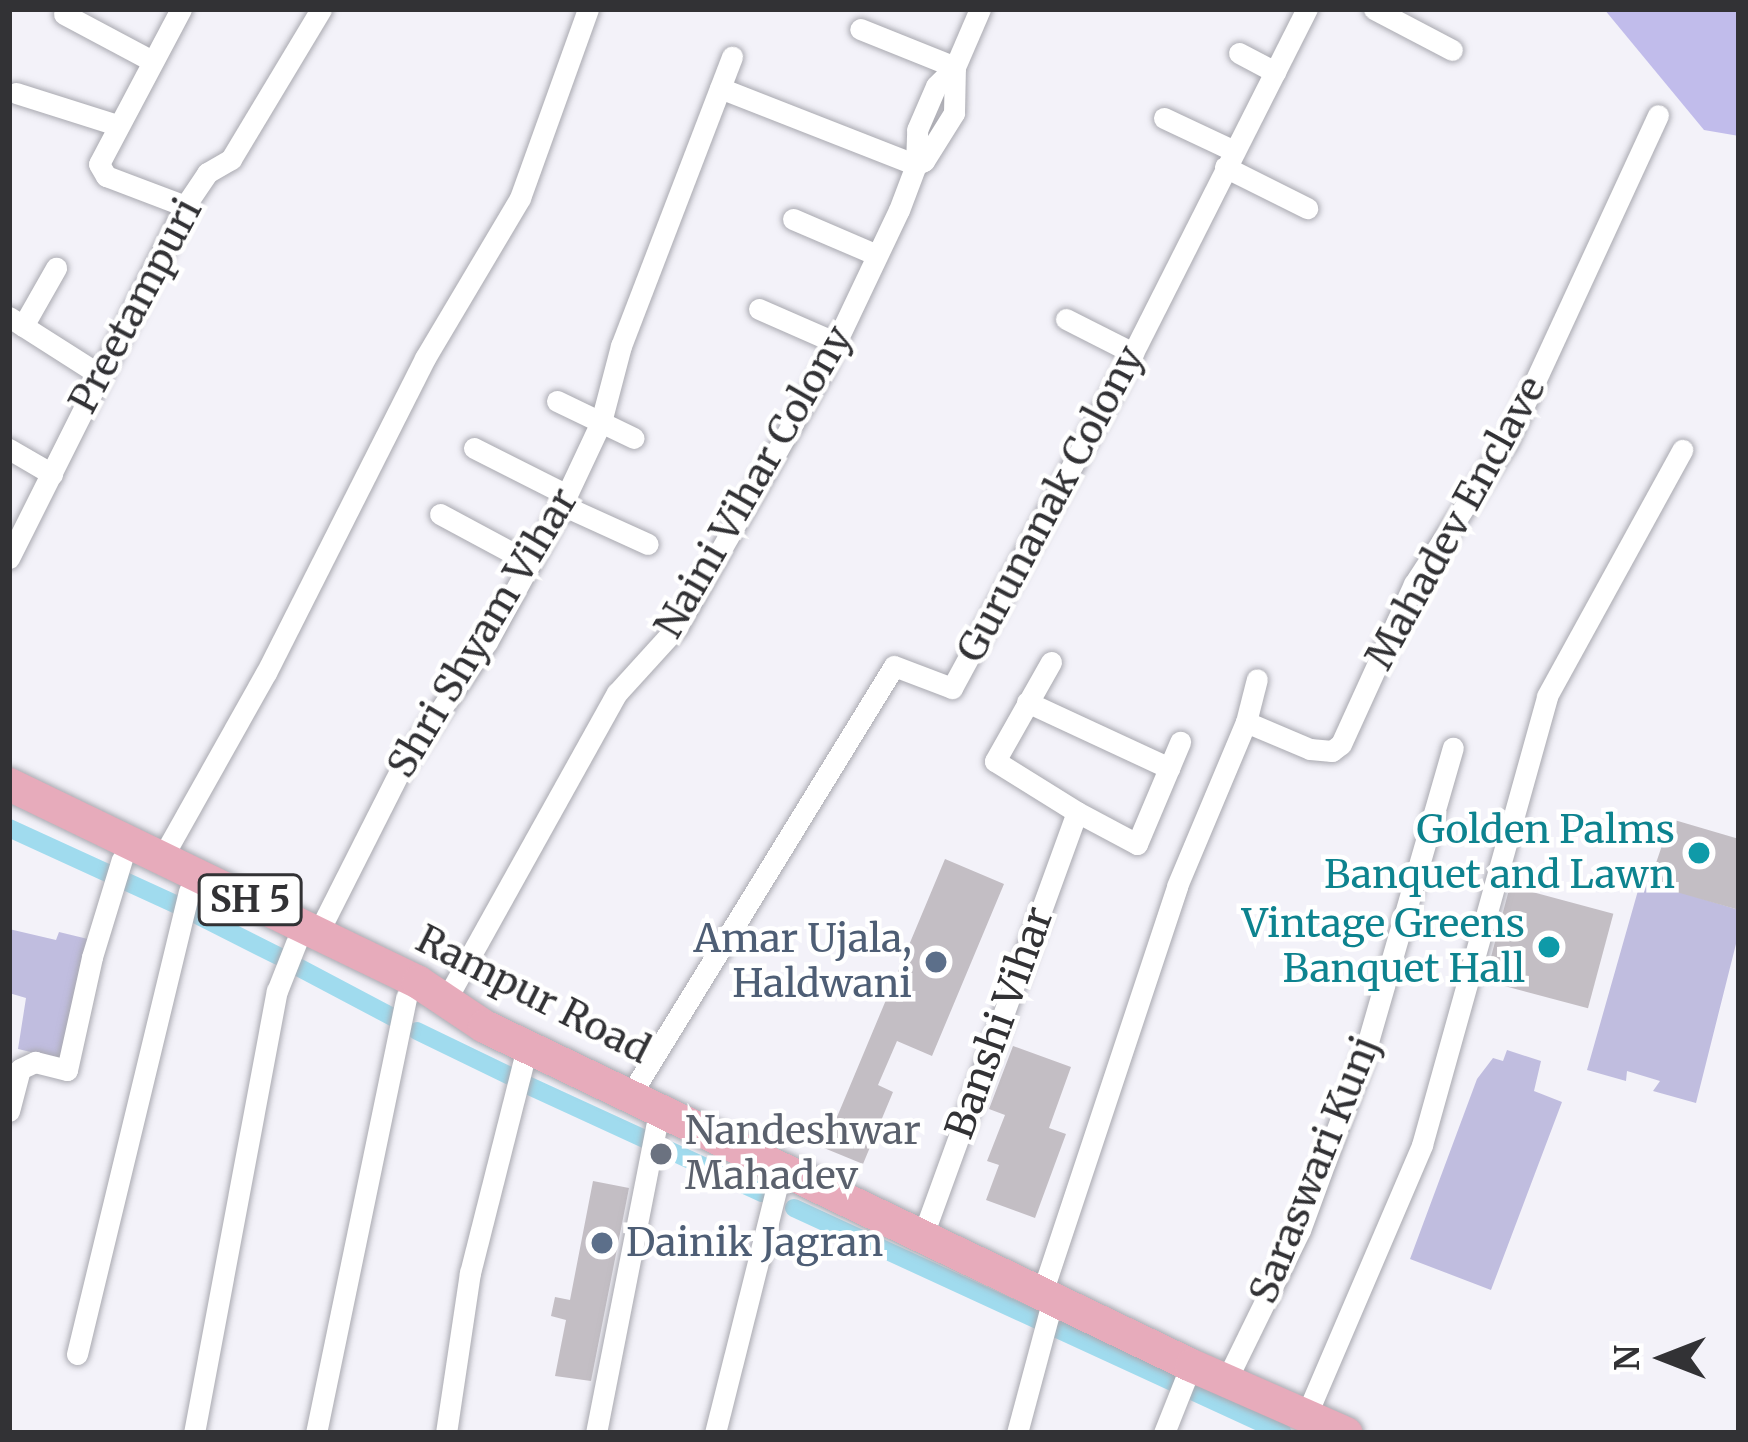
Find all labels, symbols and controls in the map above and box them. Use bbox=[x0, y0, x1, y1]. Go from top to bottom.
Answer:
street label: Preetampuri bbox=[60, 191, 212, 421]
street label: Naini Vihar Colony bbox=[646, 318, 862, 646]
street label: Gurunanak Colony bbox=[948, 338, 1154, 670]
street label: Mahadev Enclave bbox=[1356, 369, 1556, 677]
street label: Shri Shyam Vihar bbox=[378, 480, 588, 786]
place label: Golden Palms Banquet and Lawn bbox=[1324, 808, 1675, 899]
marker: Golden Palms Banquet and Lawn bbox=[1686, 840, 1712, 866]
road number: SH 5 bbox=[196, 870, 304, 930]
street label: Banshi Vihar bbox=[937, 901, 1063, 1145]
place label: Vintage Greens Banquet Hall bbox=[1242, 902, 1525, 993]
street label: Rampur Road bbox=[408, 916, 658, 1074]
place label: Amar Ujala, Haldwani bbox=[693, 917, 912, 1008]
marker: Vintage Greens Banquet Hall bbox=[1536, 934, 1562, 960]
marker: Amar Ujala, Haldwani bbox=[923, 949, 949, 975]
street label: Saraswari Kunj bbox=[1240, 1030, 1390, 1310]
place label: Nandeshwar Mahadev bbox=[685, 1109, 921, 1200]
marker: Nandeshwar Mahadev bbox=[648, 1141, 674, 1167]
place label: Dainik Jagran bbox=[626, 1220, 883, 1266]
marker: Dainik Jagran bbox=[589, 1230, 615, 1256]
north arrow bbox=[1604, 1298, 1724, 1418]
text: N bbox=[1607, 1345, 1648, 1371]

